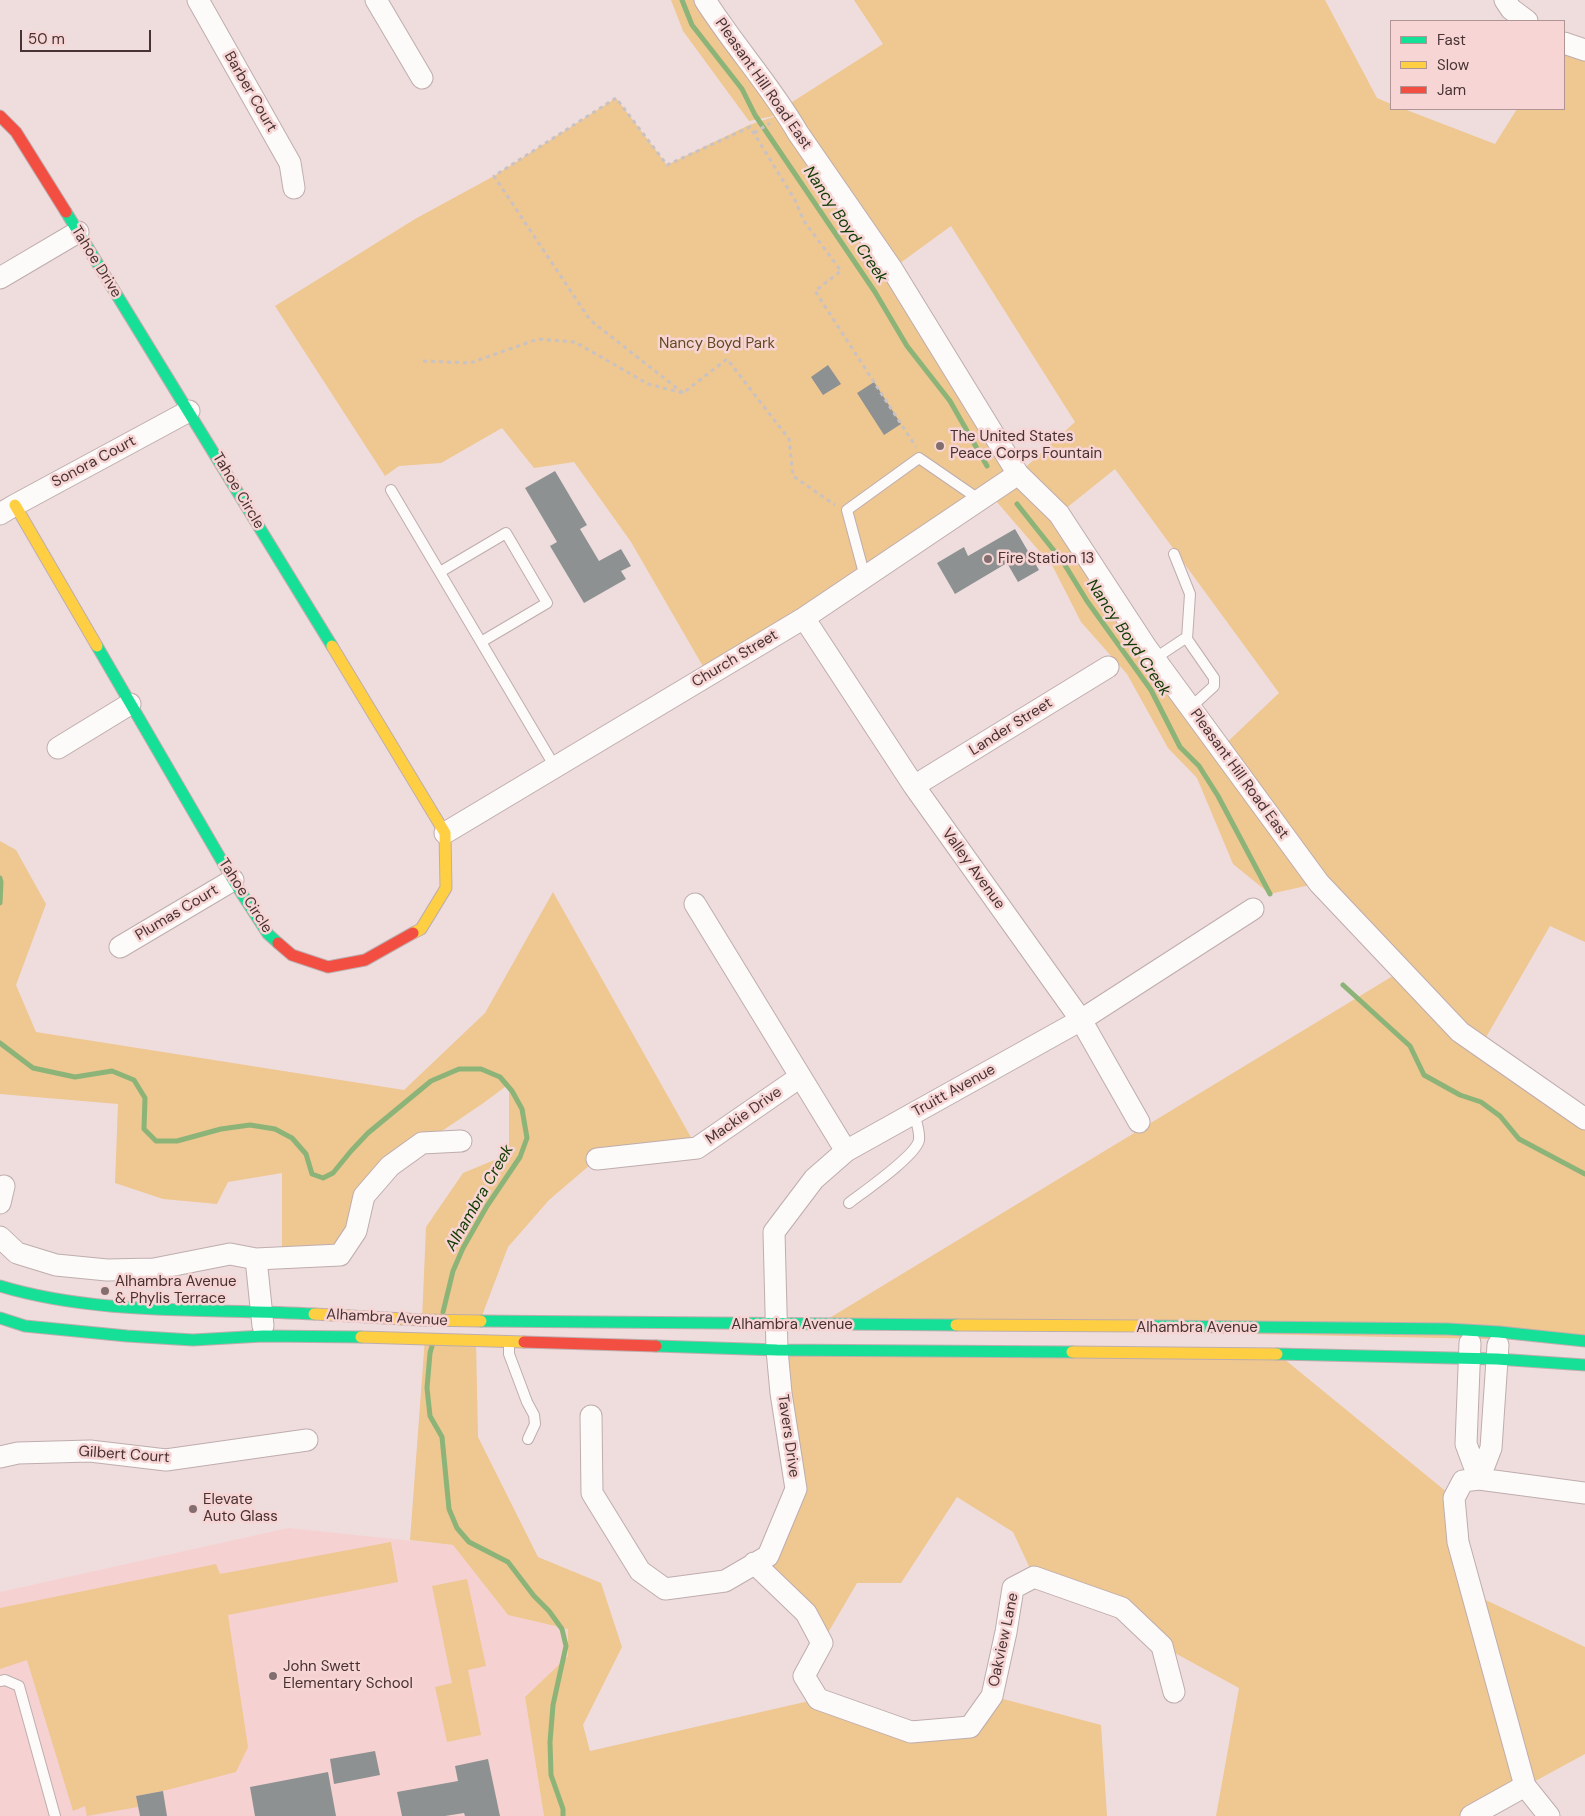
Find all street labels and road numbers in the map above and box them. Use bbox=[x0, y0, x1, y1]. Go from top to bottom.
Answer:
street label: Pleasant Hill Road East bbox=[711, 15, 815, 153]
street label: Barber Court bbox=[220, 49, 280, 135]
street label: Tahoe Drive bbox=[67, 223, 125, 301]
street label: Sonora Court bbox=[49, 432, 139, 492]
street label: Tahoe Circle bbox=[208, 450, 268, 532]
street label: Church Street bbox=[689, 626, 781, 692]
street label: Lander Street bbox=[966, 694, 1056, 760]
street label: Pleasant Hill Road East bbox=[1186, 706, 1292, 842]
street label: Valley Avenue bbox=[938, 825, 1008, 913]
street label: Tahoe Circle bbox=[214, 855, 276, 937]
street label: Plumas Court bbox=[132, 881, 222, 945]
street label: Truitt Avenue bbox=[909, 1061, 999, 1121]
street label: Mackie Drive bbox=[703, 1083, 785, 1149]
street label: Alhambra Avenue bbox=[326, 1306, 448, 1330]
street label: Alhambra Avenue bbox=[731, 1316, 853, 1334]
street label: Alhambra Avenue bbox=[1136, 1319, 1258, 1337]
street label: Tavers Drive bbox=[773, 1393, 803, 1479]
street label: Gilbert Court bbox=[78, 1443, 170, 1467]
street label: Oakview Lane bbox=[985, 1591, 1023, 1689]

